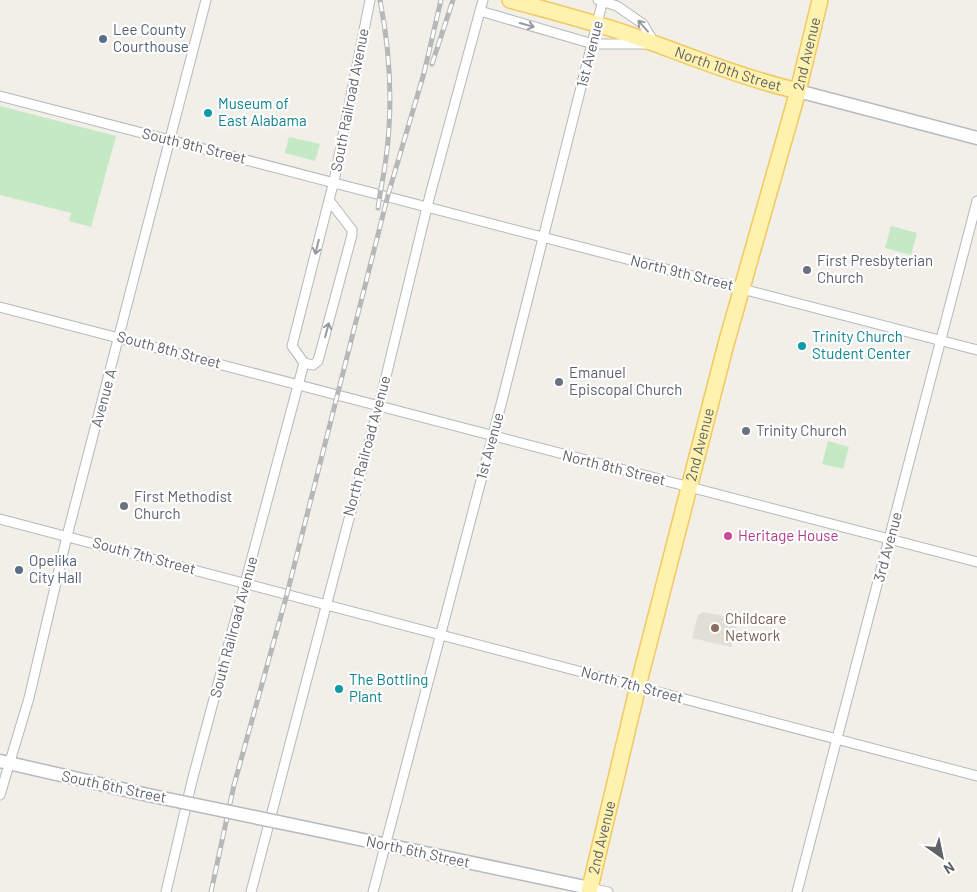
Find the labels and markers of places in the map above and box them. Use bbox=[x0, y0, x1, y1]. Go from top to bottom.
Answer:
place label: Lee County Courthouse bbox=[113, 20, 189, 55]
marker: Lee County Courthouse bbox=[97, 33, 109, 45]
place label: Museum of East Alabama bbox=[218, 94, 307, 129]
marker: Museum of East Alabama bbox=[202, 107, 214, 119]
place label: First Presbyterian Church bbox=[817, 251, 933, 286]
marker: First Presbyterian Church bbox=[801, 264, 813, 276]
place label: Trinity Church Student Center bbox=[812, 327, 911, 362]
marker: Trinity Church Student Center bbox=[796, 340, 808, 352]
place label: Emanuel Episcopal Church bbox=[569, 363, 682, 398]
marker: Emanuel Episcopal Church bbox=[553, 376, 565, 388]
place label: Trinity Church bbox=[756, 421, 847, 439]
marker: Trinity Church bbox=[740, 425, 752, 437]
place label: First Methodist Church bbox=[134, 487, 232, 522]
marker: First Methodist Church bbox=[118, 500, 130, 512]
place label: Heritage House bbox=[738, 526, 838, 544]
marker: Heritage House bbox=[722, 530, 734, 542]
place label: Opelika City Hall bbox=[29, 551, 82, 586]
marker: Opelika City Hall bbox=[13, 564, 25, 576]
place label: Childcare Network bbox=[725, 609, 787, 644]
marker: Childcare Network bbox=[709, 622, 721, 634]
place label: The Bottling Plant bbox=[349, 670, 428, 705]
marker: The Bottling Plant bbox=[333, 683, 345, 695]

